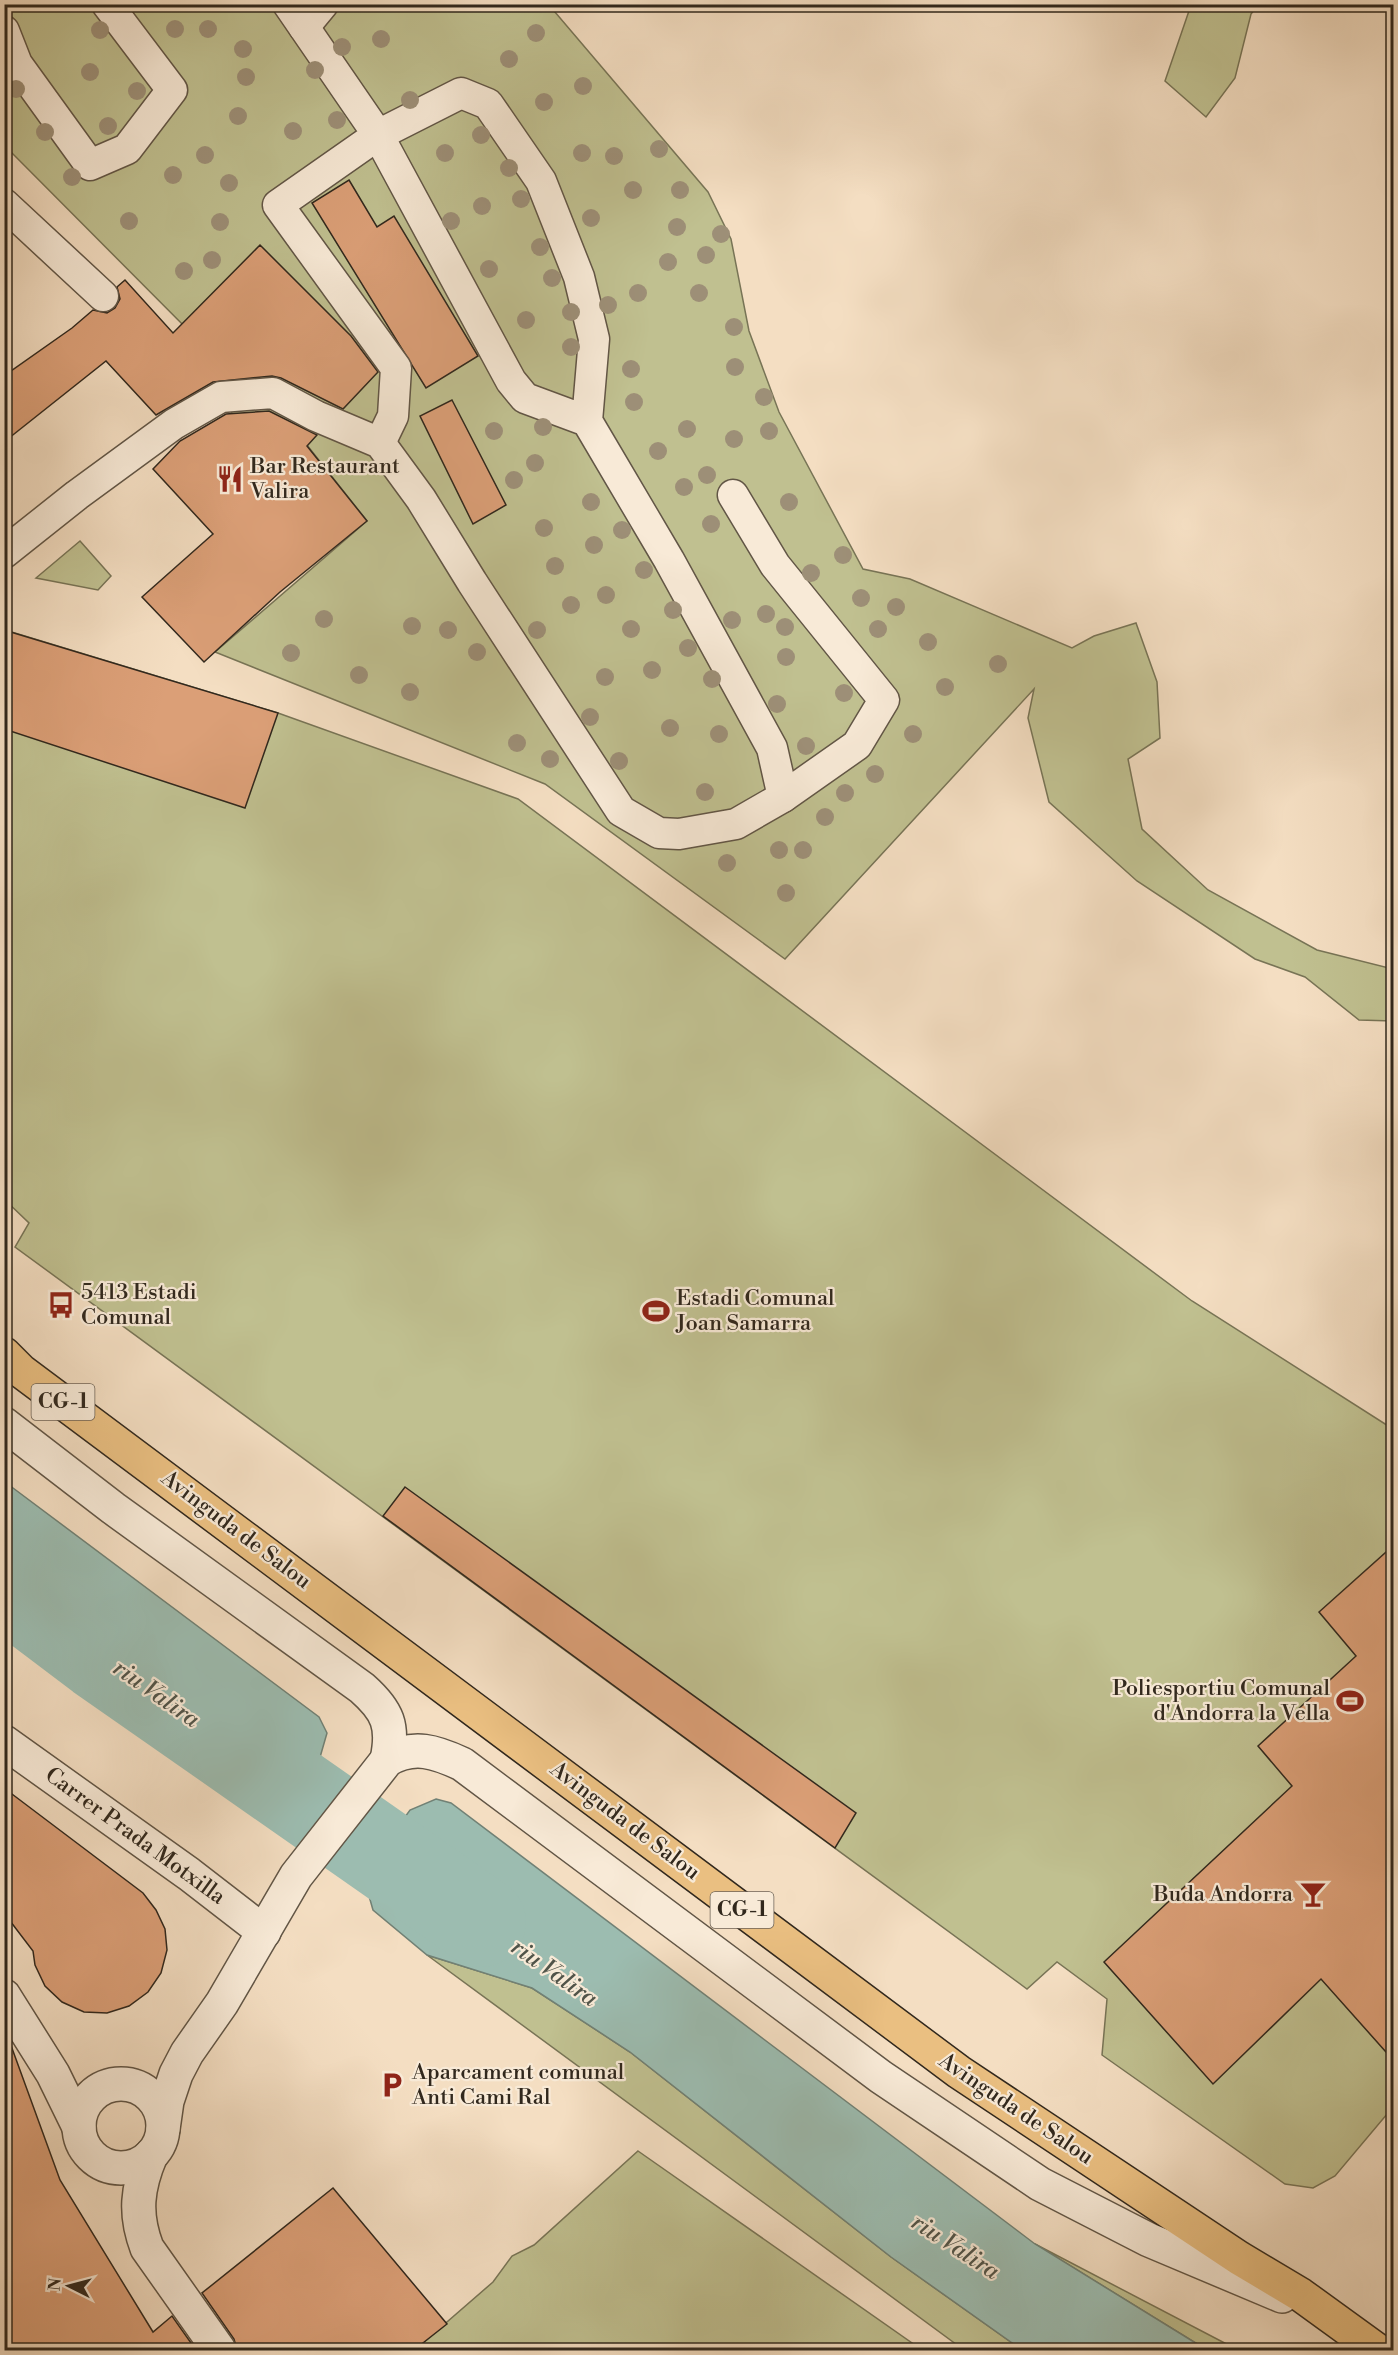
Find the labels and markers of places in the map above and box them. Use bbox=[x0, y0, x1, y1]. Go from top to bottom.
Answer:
place label: Bar Restaurant Valira bbox=[249, 453, 400, 505]
restaurant icon: Bar Restaurant Valira bbox=[215, 464, 245, 494]
place label: 5413 Estadi Comunal bbox=[81, 1279, 197, 1331]
place label: Estadi Comunal Joan Samarra bbox=[675, 1285, 835, 1337]
bus stop icon: 5413 Estadi Comunal bbox=[46, 1290, 76, 1320]
sports icon: Estadi Comunal Joan Samarra bbox=[641, 1296, 671, 1326]
place label: Poliesportiu Comunal d'Andorra la Vella bbox=[1112, 1675, 1331, 1727]
sports icon: Poliesportiu Comunal d'Andorra la Vella bbox=[1335, 1686, 1365, 1716]
bar icon: Buda Andorra bbox=[1298, 1879, 1328, 1909]
place label: Buda Andorra bbox=[1152, 1881, 1294, 1908]
place label: Aparcament comunal Anti Cami Ral bbox=[411, 2059, 625, 2111]
parking icon: Aparcament comunal Anti Cami Ral bbox=[377, 2070, 407, 2100]

